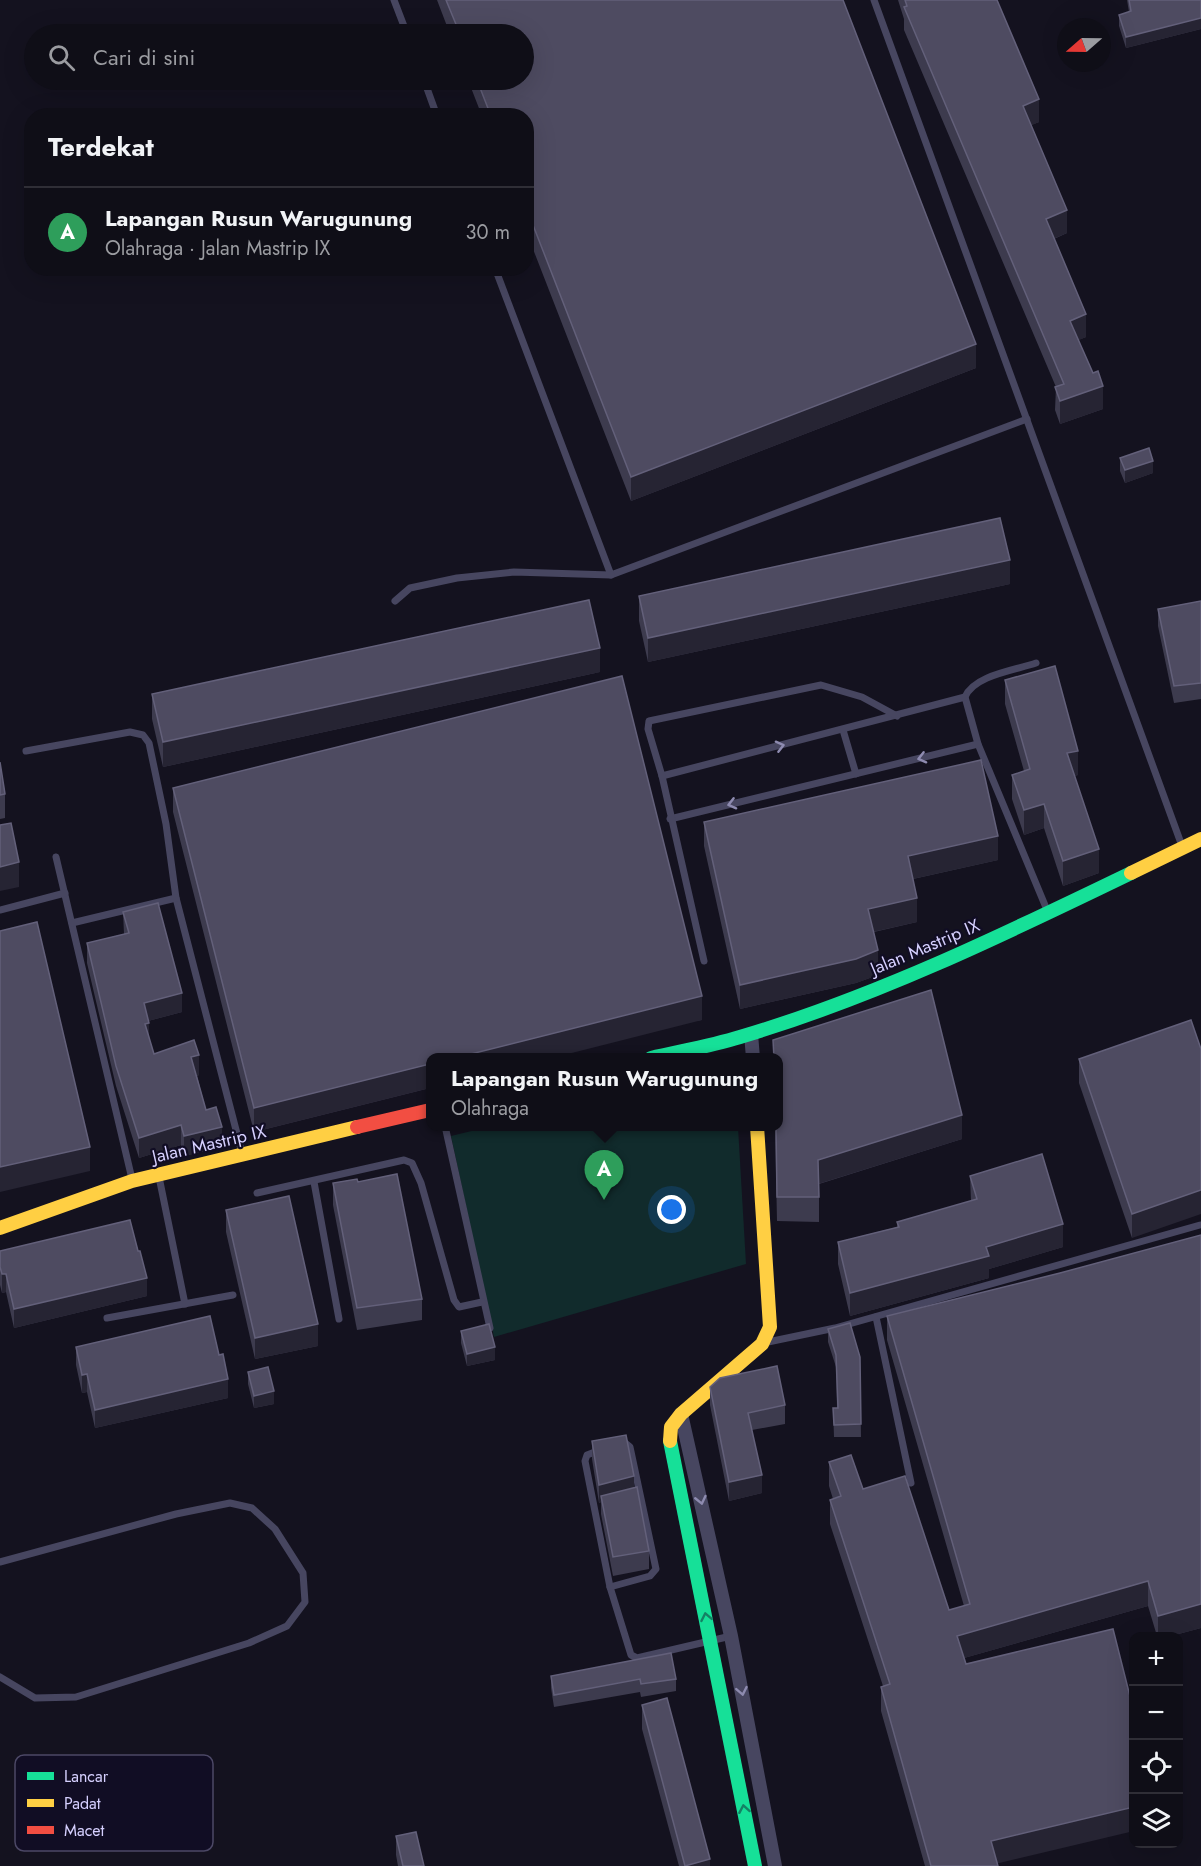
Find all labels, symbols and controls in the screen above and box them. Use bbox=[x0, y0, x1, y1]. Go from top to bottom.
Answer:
north arrow bbox=[1057, 18, 1111, 72]
search box bbox=[24, 24, 534, 90]
icon: search bbox=[45, 41, 78, 74]
text: Cari di sini bbox=[93, 41, 195, 73]
text: Terdekat bbox=[48, 128, 154, 166]
text: Lapangan Rusun Warugunung bbox=[105, 202, 412, 234]
text: A bbox=[60, 218, 75, 247]
text: 30 m bbox=[465, 218, 510, 247]
text: Olahraga · Jalan Mastrip IX bbox=[105, 234, 330, 263]
one-way arrow bbox=[775, 741, 785, 754]
one-way arrow bbox=[917, 750, 927, 763]
one-way arrow bbox=[727, 797, 737, 810]
street label: Jalan Mastrip IX bbox=[865, 912, 984, 982]
popup bbox=[426, 1053, 783, 1131]
text: Lapangan Rusun Warugunung bbox=[451, 1062, 758, 1094]
text: Olahraga bbox=[451, 1094, 529, 1123]
street label: Jalan Mastrip IX bbox=[147, 1118, 269, 1170]
pin: A bbox=[584, 1150, 624, 1200]
your location bbox=[657, 1195, 686, 1224]
one-way arrow bbox=[694, 1495, 707, 1505]
one-way arrow bbox=[700, 1613, 713, 1623]
map controls bbox=[1129, 1632, 1183, 1848]
button: + bbox=[1129, 1632, 1183, 1686]
one-way arrow bbox=[735, 1685, 748, 1695]
button: − bbox=[1129, 1686, 1183, 1740]
button: locate bbox=[1129, 1740, 1183, 1794]
legend bbox=[15, 1755, 213, 1851]
text: Lancar bbox=[64, 1765, 109, 1788]
text: Padat bbox=[64, 1792, 101, 1815]
button: layers bbox=[1129, 1794, 1183, 1848]
one-way arrow bbox=[738, 1804, 751, 1814]
text: Macet bbox=[64, 1819, 105, 1842]

